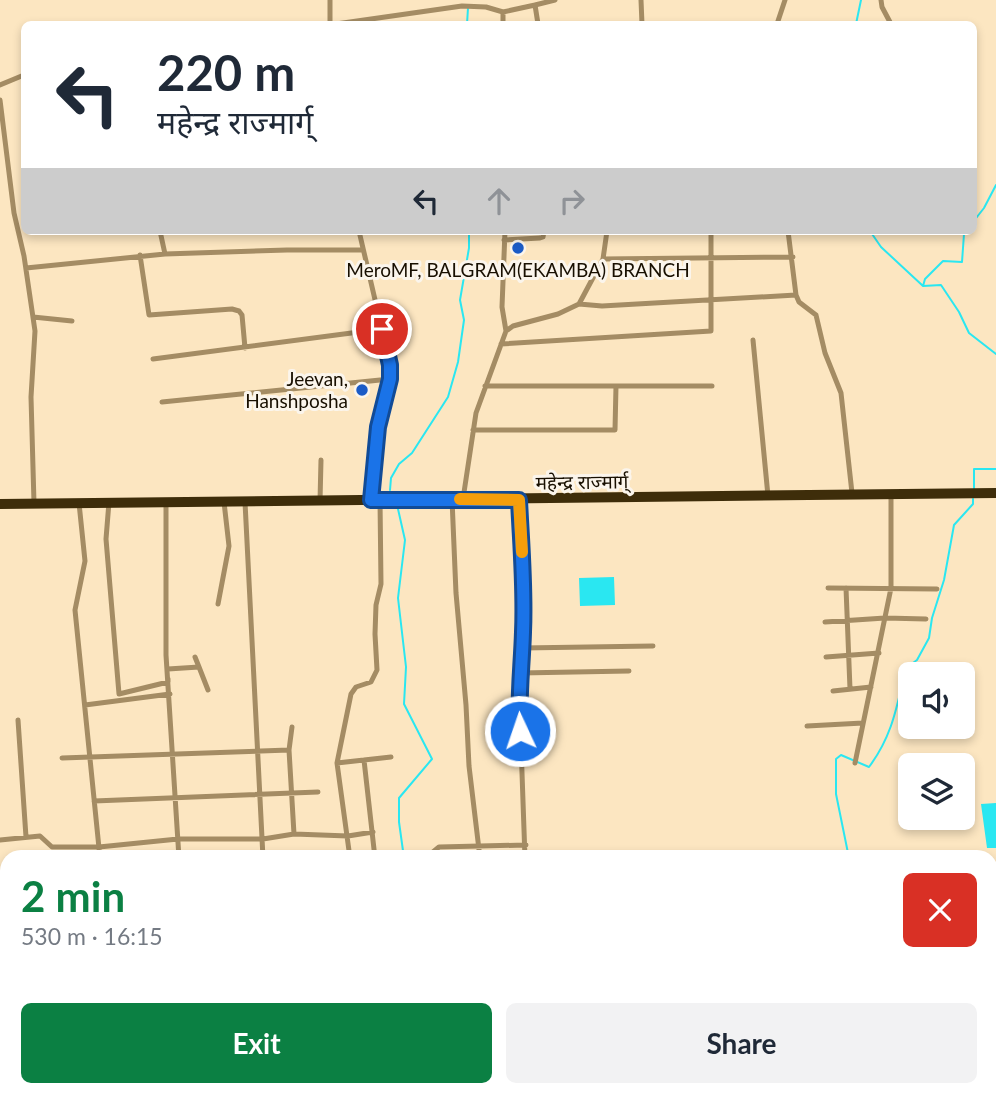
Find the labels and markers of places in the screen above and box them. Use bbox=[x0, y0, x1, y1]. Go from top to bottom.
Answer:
marker: MeroMF, BALGRAM(EKAMBA) BRANCH bbox=[510, 240, 526, 256]
place label: MeroMF, BALGRAM(EKAMBA) BRANCH bbox=[346, 258, 690, 281]
pin bbox=[352, 299, 412, 359]
place label: Jeevan, Hanshposha bbox=[245, 367, 348, 412]
marker: Jeevan, Hanshposha bbox=[354, 382, 370, 398]

